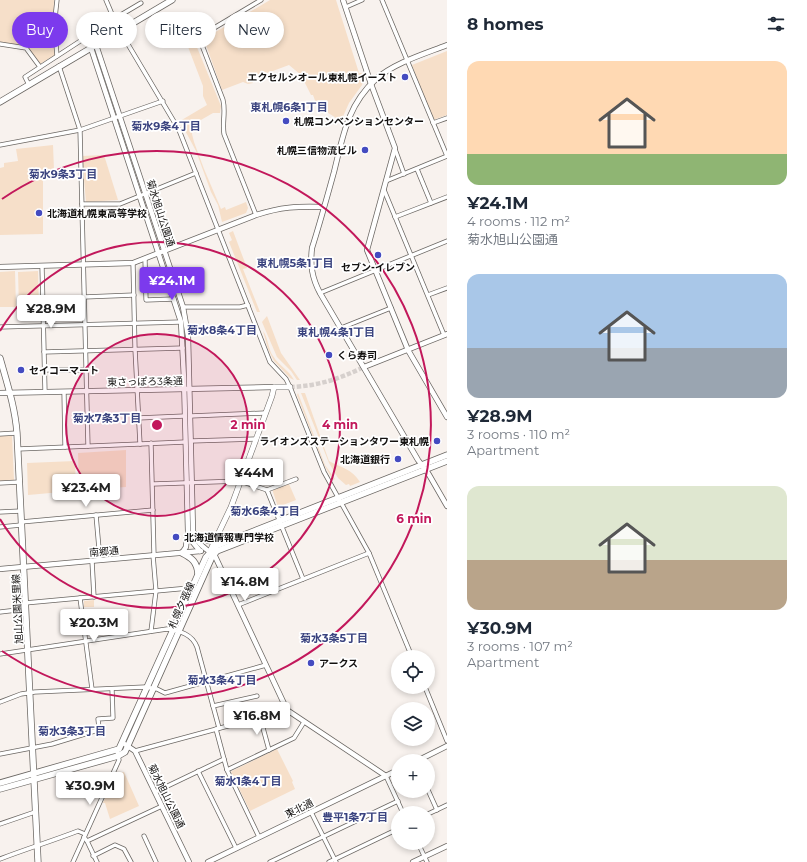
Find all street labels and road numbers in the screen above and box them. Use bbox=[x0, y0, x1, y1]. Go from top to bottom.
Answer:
street label: 菊水旭山公園通 bbox=[144, 178, 178, 248]
street label: 東さっぽろ3条通 bbox=[107, 374, 183, 389]
street label: 南郷通 bbox=[89, 544, 120, 559]
street label: 旭山公園米里線 bbox=[9, 574, 26, 644]
street label: 札幌夕張線 bbox=[165, 580, 198, 631]
street label: 菊水旭山公園通 bbox=[145, 762, 188, 831]
street label: 東北通 bbox=[283, 796, 316, 821]

